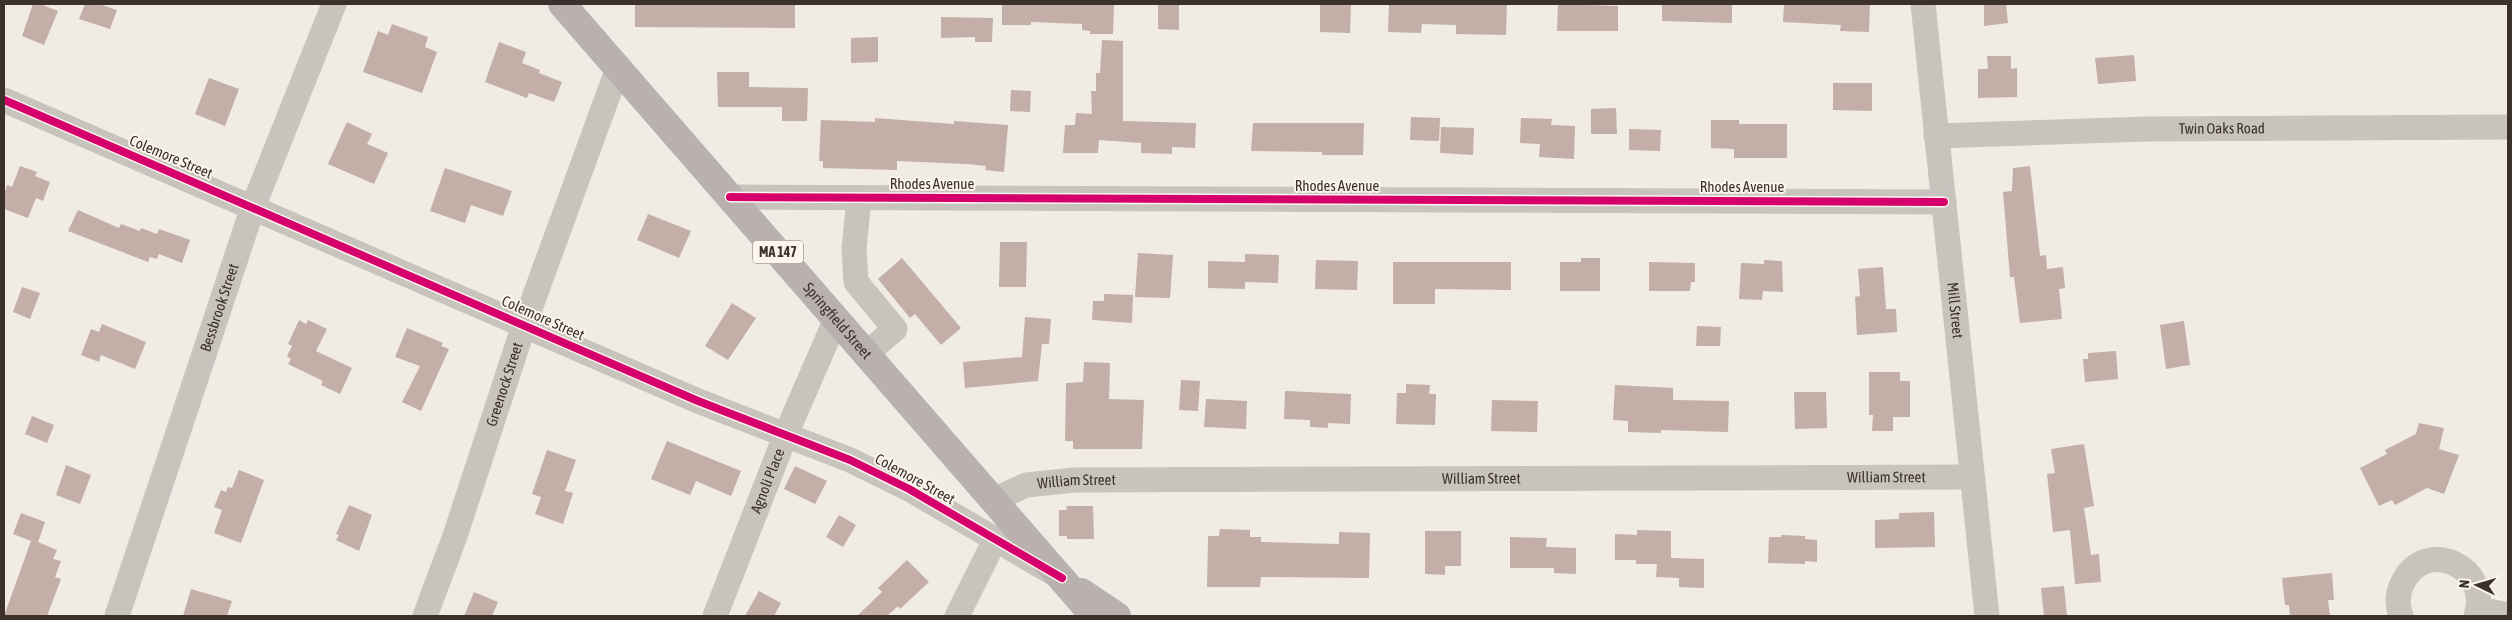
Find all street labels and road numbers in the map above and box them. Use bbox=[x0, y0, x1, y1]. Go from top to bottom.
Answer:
street label: Twin Oaks Road bbox=[2179, 119, 2265, 137]
street label: Colemore Street bbox=[127, 131, 215, 182]
street label: Rhodes Avenue bbox=[890, 175, 974, 192]
street label: Rhodes Avenue bbox=[1295, 177, 1379, 194]
street label: Rhodes Avenue bbox=[1700, 178, 1784, 195]
road number: MA 147 bbox=[753, 240, 803, 264]
street label: Bessbrook Street bbox=[197, 261, 242, 354]
street label: Springfield Street bbox=[800, 279, 876, 362]
street label: Mill Street bbox=[1944, 281, 1967, 339]
street label: Colemore Street bbox=[499, 292, 587, 343]
street label: Greenock Street bbox=[482, 340, 526, 428]
street label: Agnoli Place bbox=[747, 446, 788, 516]
street label: Colemore Street bbox=[872, 450, 958, 507]
street label: William Street bbox=[1847, 468, 1926, 485]
street label: William Street bbox=[1442, 470, 1521, 487]
street label: William Street bbox=[1036, 471, 1116, 492]

